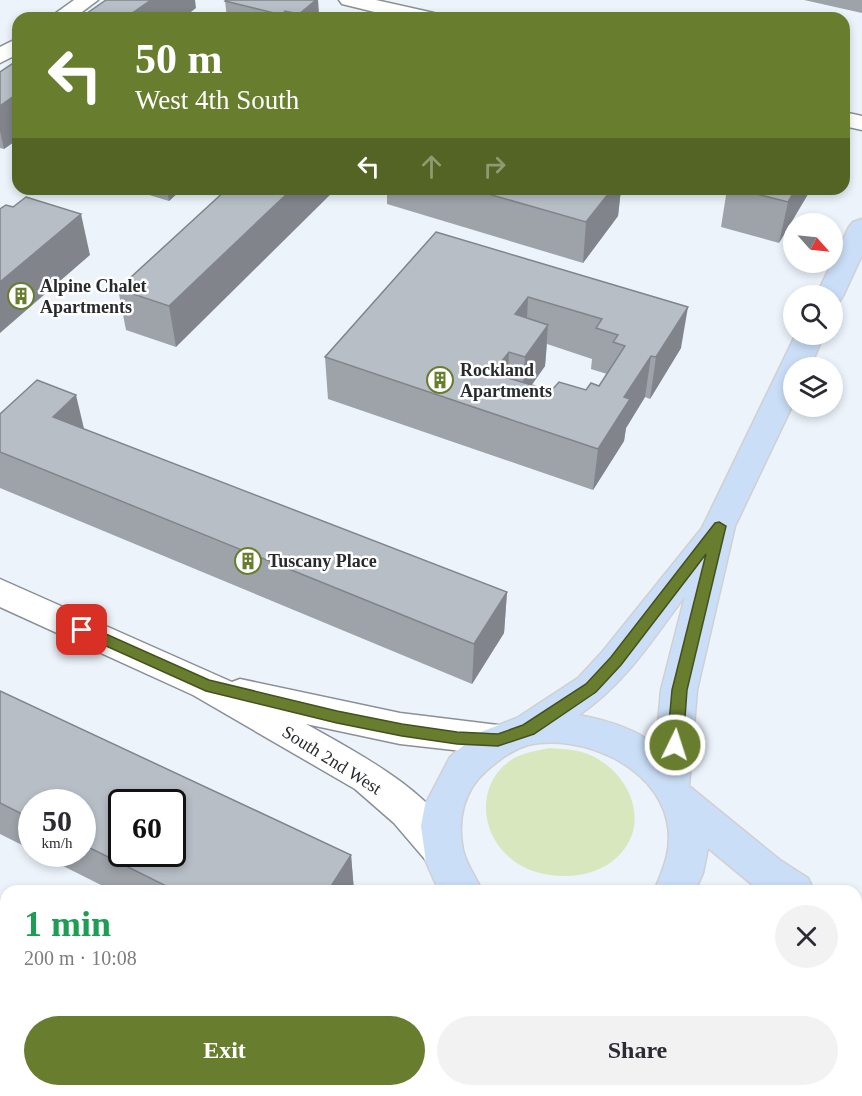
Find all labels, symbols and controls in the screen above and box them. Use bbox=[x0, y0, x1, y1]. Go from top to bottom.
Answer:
icon: left bbox=[36, 36, 114, 114]
text: 50 m bbox=[135, 36, 223, 82]
text: West 4th South bbox=[135, 85, 299, 115]
icon: left bbox=[352, 150, 385, 183]
icon: ahead bbox=[415, 150, 448, 183]
icon: right bbox=[478, 150, 511, 183]
north arrow bbox=[783, 213, 843, 273]
map controls bbox=[783, 213, 843, 417]
place label: Alpine Chalet Apartments bbox=[40, 276, 147, 317]
building icon: Alpine Chalet Apartments bbox=[6, 281, 36, 311]
button: search bbox=[783, 285, 843, 345]
button: layers bbox=[783, 357, 843, 417]
place label: Rockland Apartments bbox=[460, 360, 552, 401]
building icon: Rockland Apartments bbox=[425, 365, 455, 395]
building icon: Tuscany Place bbox=[233, 546, 263, 576]
place label: Tuscany Place bbox=[268, 551, 377, 571]
pin bbox=[56, 604, 107, 655]
icon: arrive bbox=[65, 613, 98, 646]
position arrow bbox=[643, 713, 707, 777]
street label: South 2nd West bbox=[279, 722, 385, 798]
speed limit sign: 60 bbox=[108, 789, 186, 867]
text: 50 bbox=[42, 804, 72, 837]
text: km/h bbox=[42, 835, 72, 851]
text: 1 min bbox=[24, 904, 111, 944]
button: close bbox=[775, 905, 838, 968]
text: 200 m · 10:08 bbox=[24, 947, 137, 969]
button: Exit bbox=[24, 1016, 425, 1085]
button: Share bbox=[437, 1016, 838, 1085]

